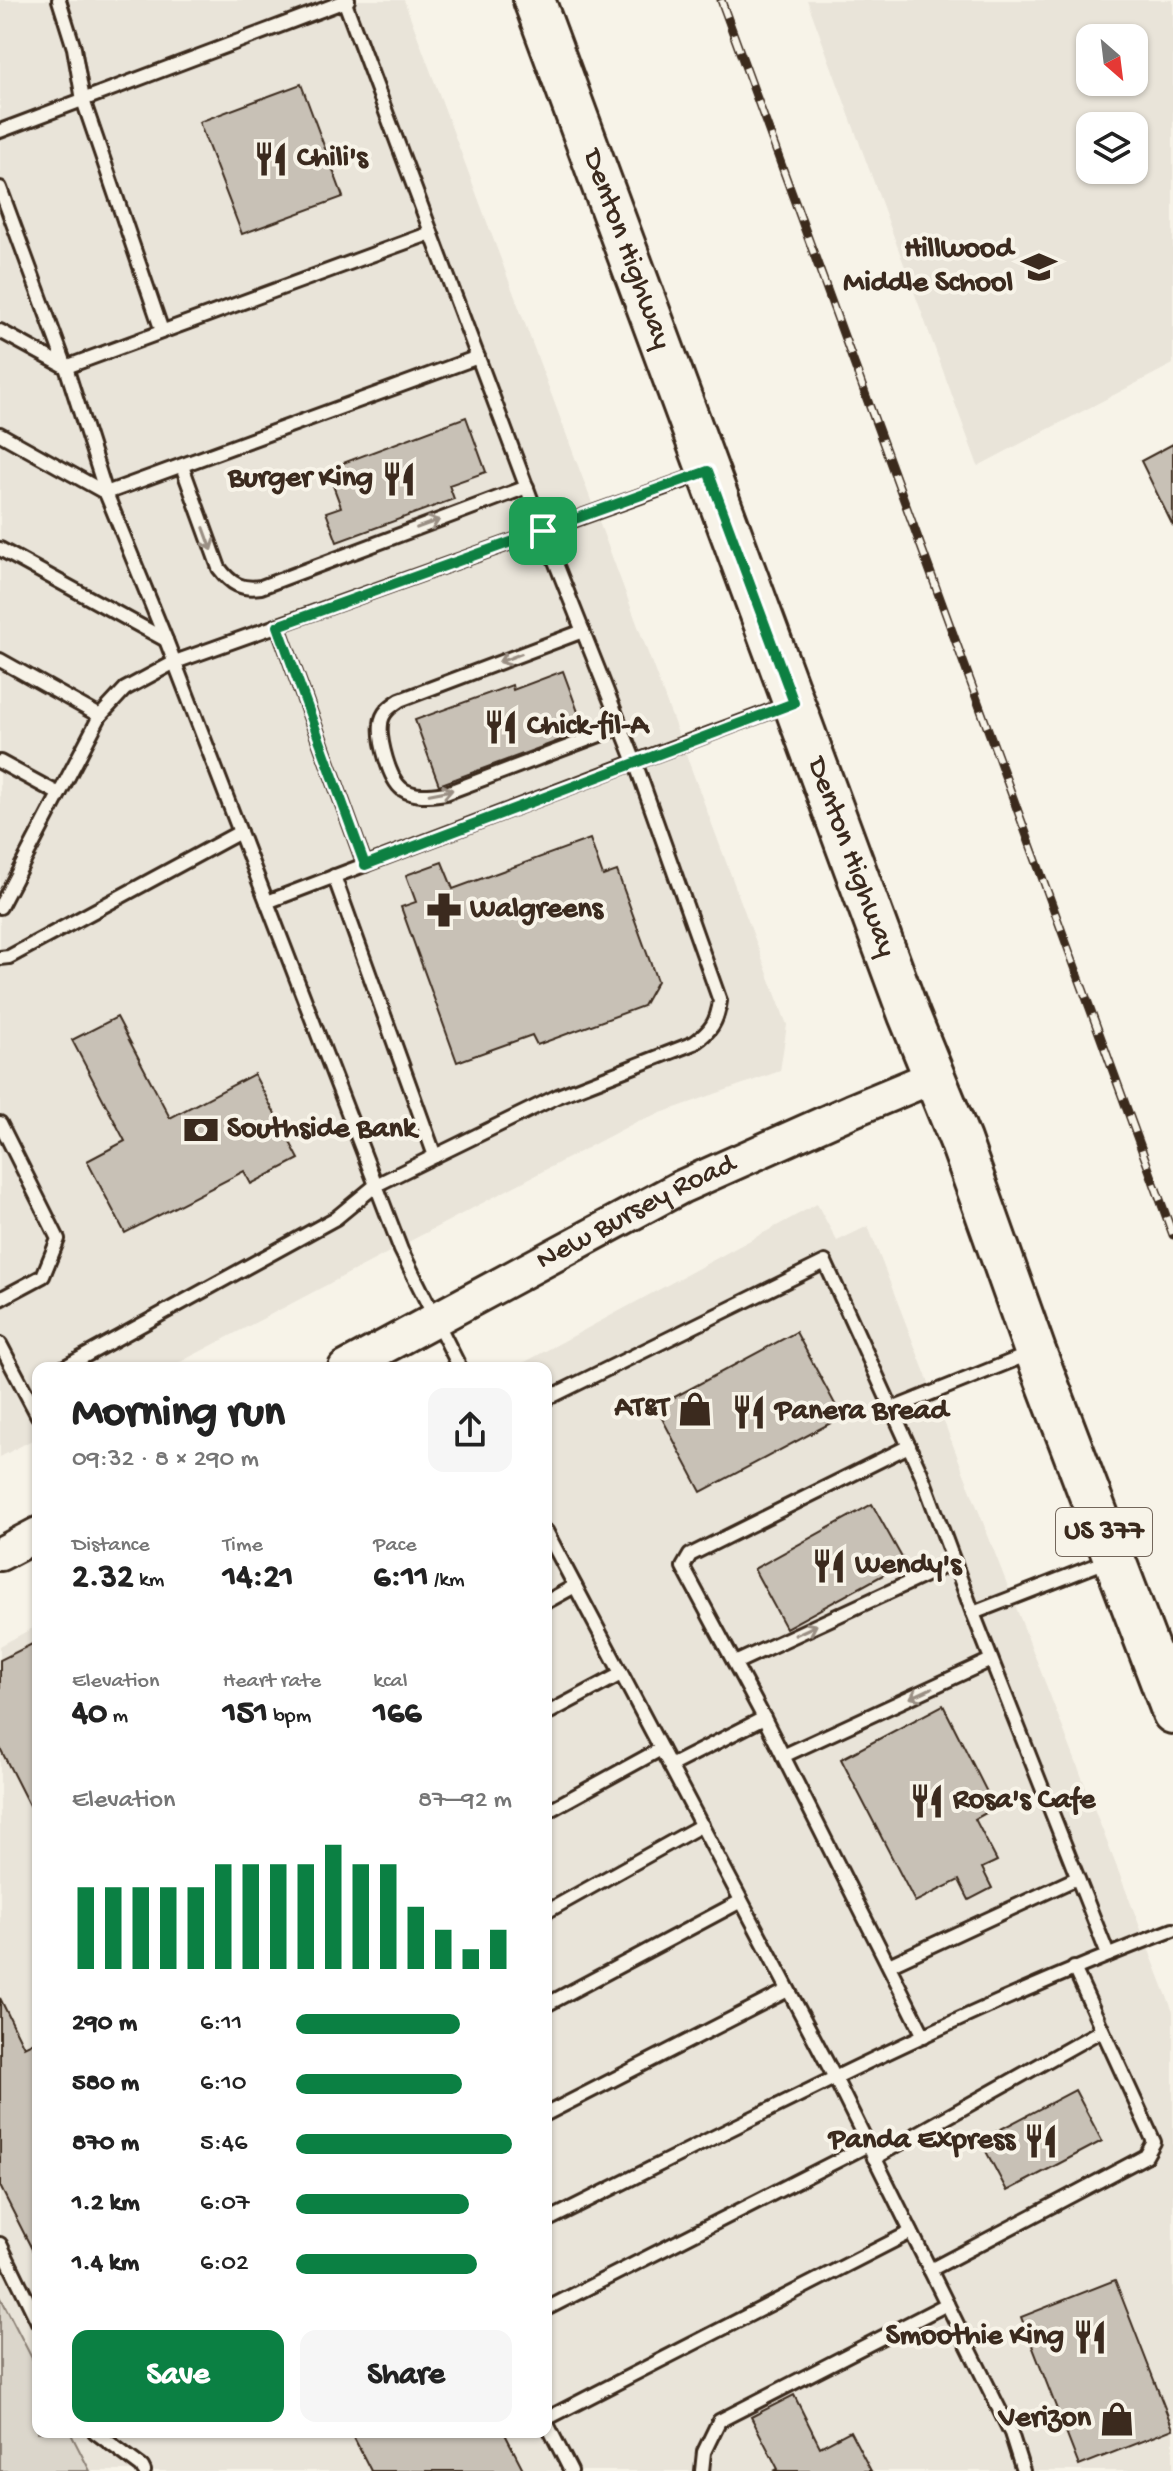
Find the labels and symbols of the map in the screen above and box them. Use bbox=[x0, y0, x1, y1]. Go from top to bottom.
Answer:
north arrow bbox=[1076, 24, 1148, 96]
restaurant icon: Chili's bbox=[252, 140, 290, 178]
place label: Chili's bbox=[297, 142, 370, 177]
street label: Denton Highway bbox=[573, 143, 679, 354]
place label: Hillwood Middle School bbox=[843, 233, 1016, 302]
school or university icon: Hillwood Middle School bbox=[1020, 248, 1058, 286]
restaurant icon: Burger King bbox=[380, 460, 418, 498]
place label: Burger King bbox=[227, 462, 373, 497]
pin bbox=[509, 497, 577, 565]
one-way arrow bbox=[415, 516, 440, 530]
one-way arrow bbox=[202, 526, 217, 551]
one-way arrow bbox=[498, 652, 523, 666]
restaurant icon: Chick-fil-A bbox=[482, 708, 520, 746]
place label: Chick-fil-A bbox=[527, 710, 651, 745]
street label: Denton Highway bbox=[797, 751, 904, 962]
one-way arrow bbox=[428, 784, 453, 799]
pharmacy icon: Walgreens bbox=[425, 891, 463, 929]
place label: Walgreens bbox=[469, 893, 605, 928]
bank icon: Southside Bank bbox=[182, 1111, 220, 1149]
place label: Southside Bank bbox=[227, 1113, 420, 1148]
street label: New Bursey Road bbox=[531, 1146, 743, 1279]
shop icon: AT&T bbox=[676, 1390, 714, 1428]
place label: AT&T bbox=[613, 1392, 671, 1427]
restaurant icon: Panera Bread bbox=[730, 1393, 768, 1431]
place label: Panera Bread bbox=[773, 1395, 951, 1430]
road number: US 377 bbox=[1056, 1508, 1152, 1556]
restaurant icon: Wendy's bbox=[810, 1547, 848, 1585]
place label: Wendy's bbox=[854, 1549, 963, 1584]
one-way arrow bbox=[794, 1622, 818, 1637]
one-way arrow bbox=[909, 1686, 933, 1701]
restaurant icon: Rosa's Cafe bbox=[908, 1782, 946, 1820]
place label: Rosa's Cafe bbox=[952, 1784, 1097, 1819]
restaurant icon: Panda Express bbox=[1022, 2122, 1060, 2160]
place label: Panda Express bbox=[827, 2124, 1017, 2159]
restaurant icon: Smoothie King bbox=[1071, 2318, 1109, 2356]
place label: Smoothie King bbox=[886, 2320, 1064, 2355]
shop icon: Verizon bbox=[1098, 2400, 1136, 2438]
place label: Verizon bbox=[997, 2402, 1092, 2437]

